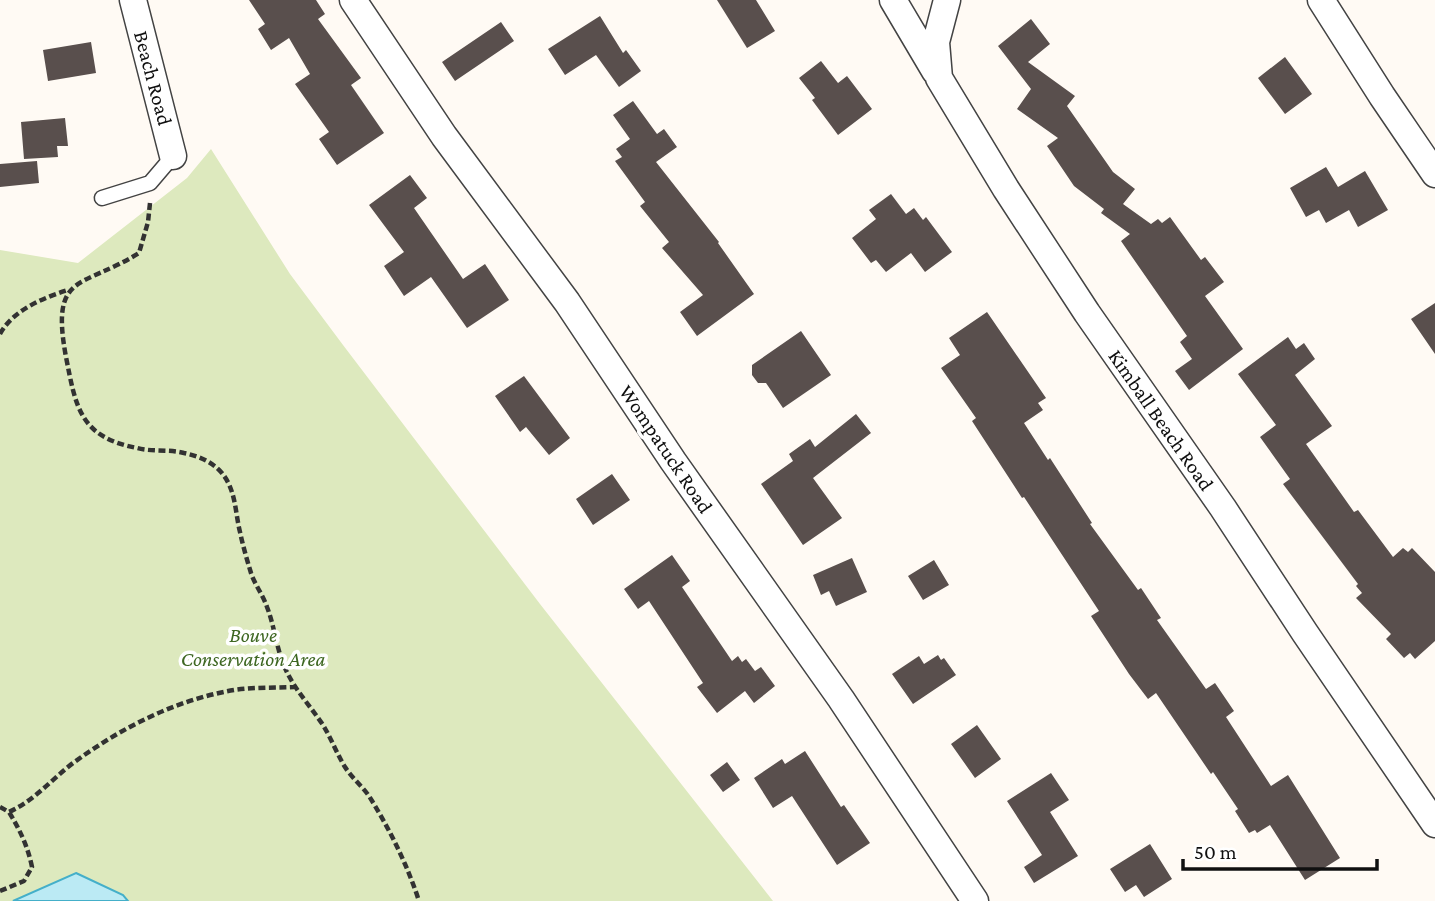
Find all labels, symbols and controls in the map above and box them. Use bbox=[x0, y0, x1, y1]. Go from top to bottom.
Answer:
street label: Beach Road bbox=[129, 28, 177, 128]
street label: Kimball Beach Road bbox=[1103, 345, 1219, 495]
street label: Wompatuck Road bbox=[614, 380, 718, 518]
park label: Bouve Conservation Area bbox=[181, 623, 325, 671]
scale bar bbox=[1183, 828, 1377, 872]
text: 50 m bbox=[1194, 840, 1237, 864]

